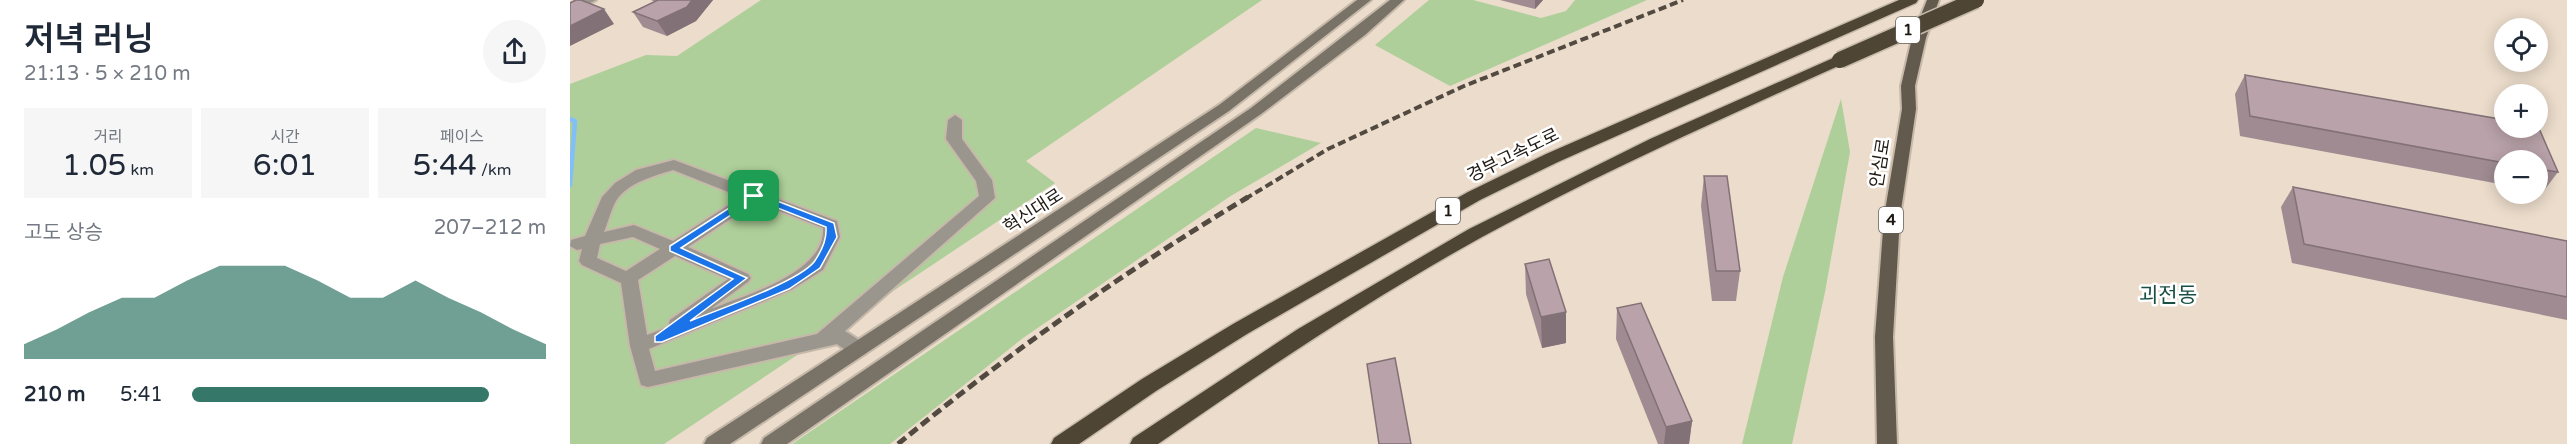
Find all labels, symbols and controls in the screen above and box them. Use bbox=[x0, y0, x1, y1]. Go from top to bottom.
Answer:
road number: 1 bbox=[1896, 17, 1920, 43]
map controls bbox=[2494, 18, 2548, 204]
button: locate bbox=[2494, 18, 2548, 72]
text: 저녁 러닝 bbox=[24, 20, 154, 59]
button: share bbox=[483, 20, 546, 83]
text: 21:13 · 5 × 210 m bbox=[24, 62, 191, 86]
button: + bbox=[2494, 84, 2548, 138]
street label: 경부고속도로 bbox=[1464, 123, 1562, 187]
text: 거리 bbox=[93, 127, 123, 147]
text: 시간 bbox=[270, 127, 300, 147]
text: 페이스 bbox=[440, 127, 484, 147]
street label: 안심로 bbox=[1865, 137, 1895, 189]
text: 1.05 bbox=[62, 147, 126, 184]
text: 6:01 bbox=[253, 147, 317, 184]
text: 5:44 bbox=[413, 147, 477, 184]
button: − bbox=[2494, 150, 2548, 204]
text: km bbox=[126, 160, 154, 180]
text: /km bbox=[477, 160, 511, 180]
pin bbox=[728, 170, 779, 221]
icon: arrive bbox=[737, 179, 770, 212]
street label: 혁신대로 bbox=[999, 184, 1067, 238]
road number: 1 bbox=[1436, 198, 1460, 224]
road number: 4 bbox=[1879, 207, 1903, 233]
text: 207–212 m bbox=[434, 216, 546, 240]
text: 고도 상승 bbox=[24, 221, 103, 245]
district label: 괴전동 bbox=[2139, 283, 2197, 308]
text: 210 m bbox=[24, 383, 85, 407]
text: 5:41 bbox=[120, 383, 163, 407]

